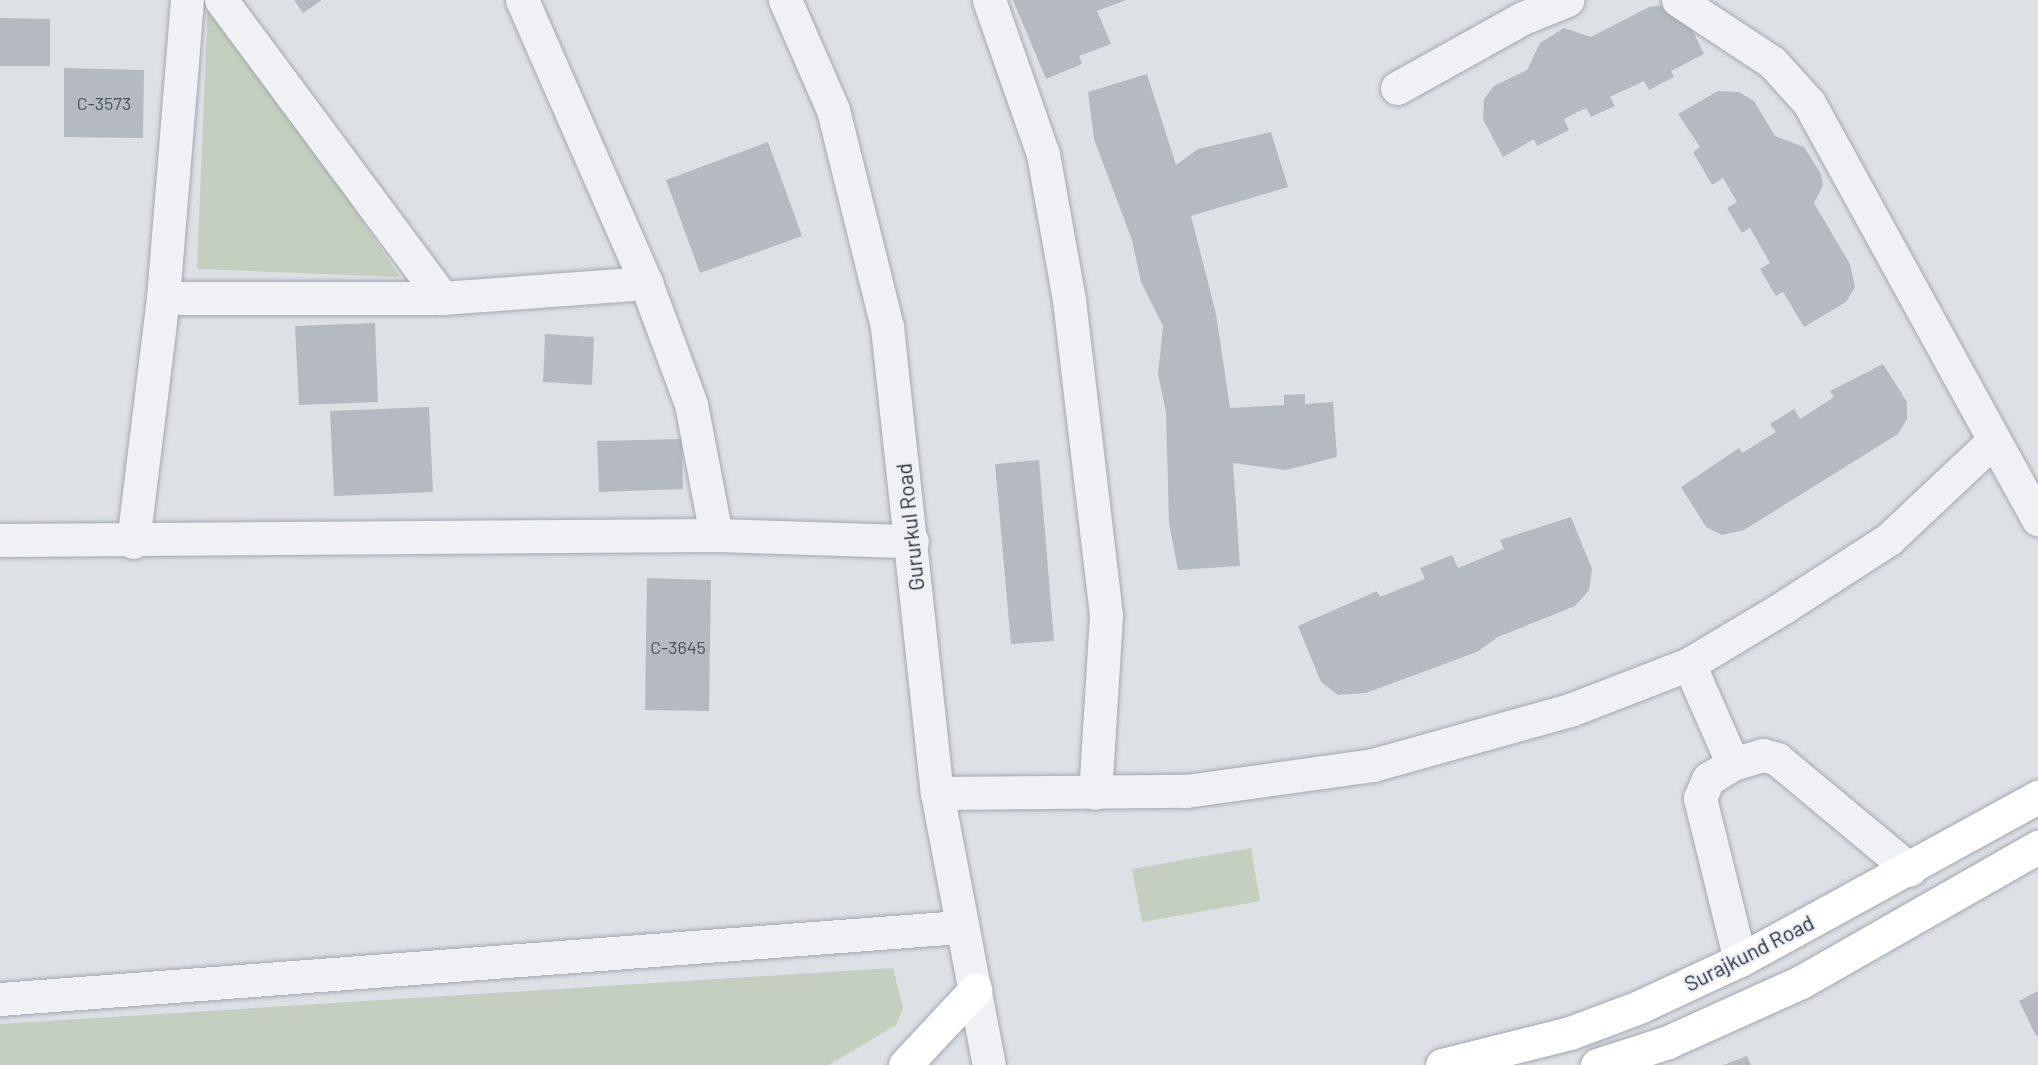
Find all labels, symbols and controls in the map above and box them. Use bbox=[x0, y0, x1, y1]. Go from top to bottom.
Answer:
house number: C-3573 bbox=[77, 92, 131, 114]
street label: Gururkul Road bbox=[891, 462, 929, 592]
house number: C-3645 bbox=[650, 636, 706, 658]
street label: Surajkund Road bbox=[1680, 910, 1818, 996]

